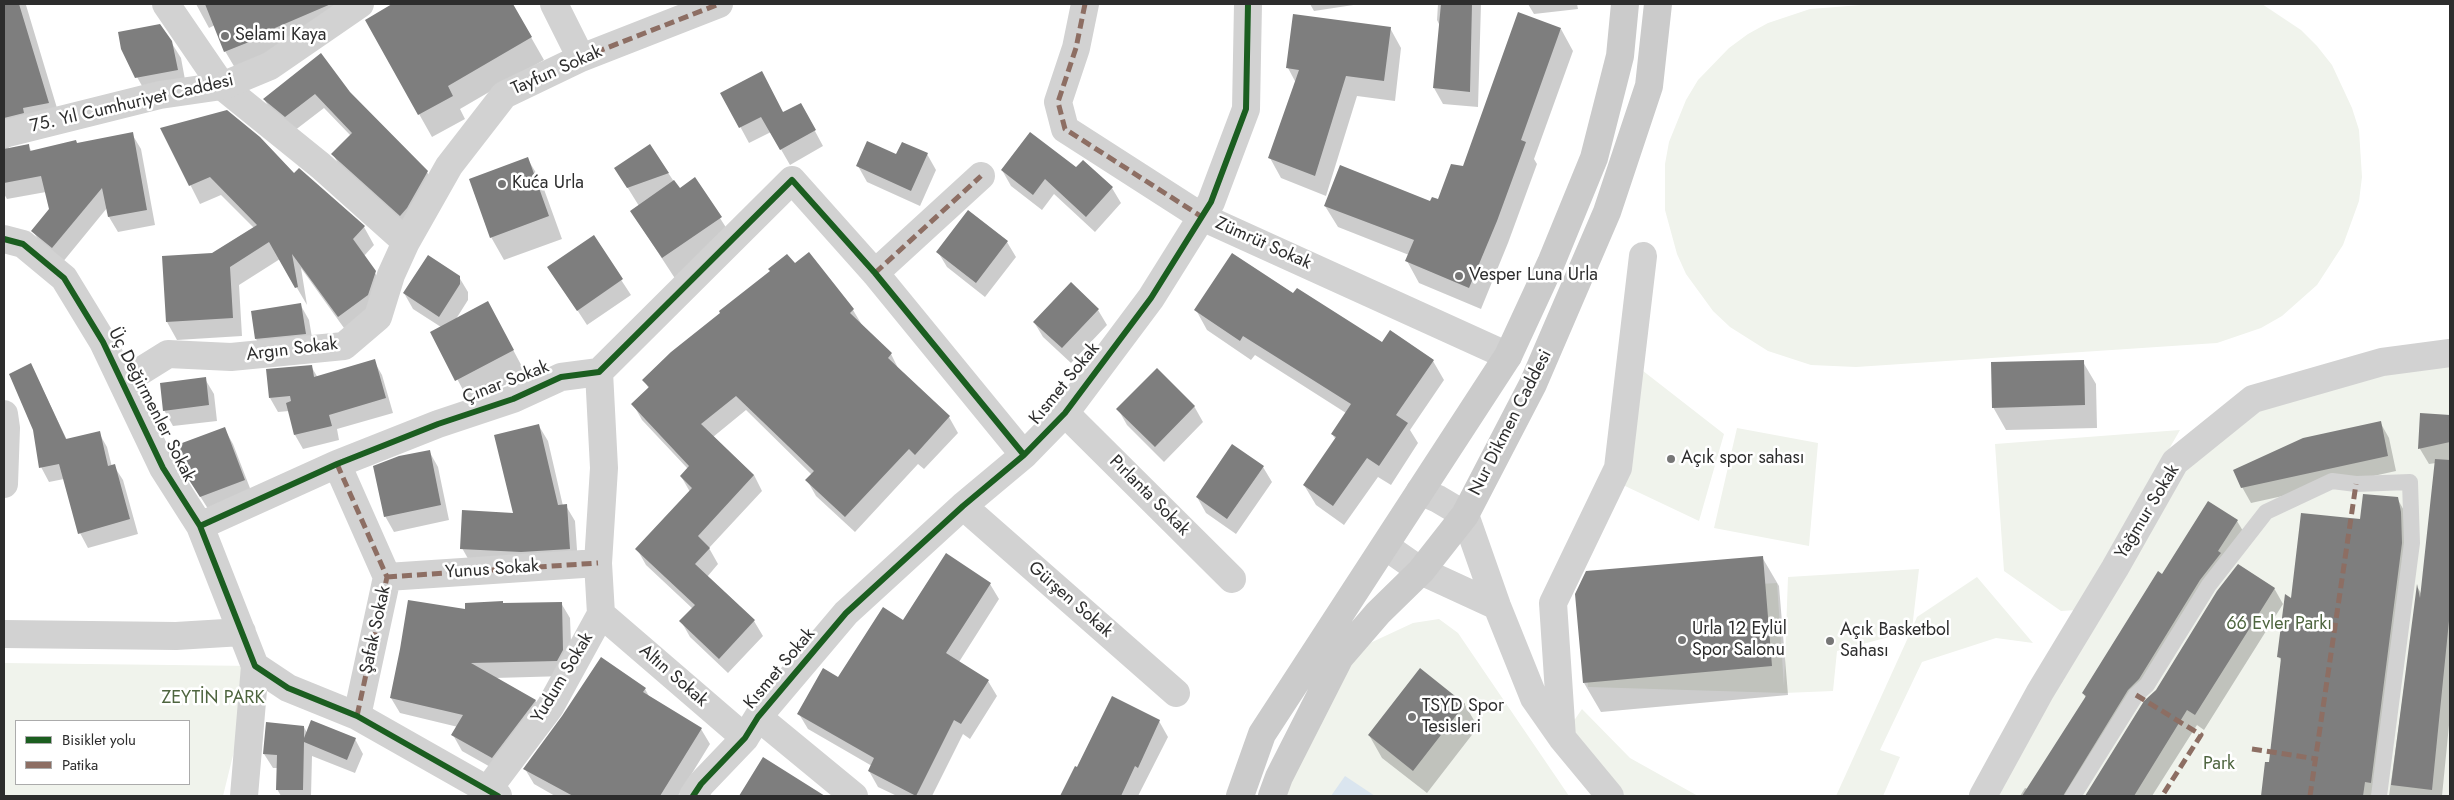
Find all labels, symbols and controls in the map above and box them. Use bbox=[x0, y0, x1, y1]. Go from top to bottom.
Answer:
place label: Selami Kaya bbox=[235, 25, 326, 47]
marker: Selami Kaya bbox=[219, 30, 231, 42]
street label: Tayfun Sokak bbox=[508, 41, 606, 101]
street label: 75. Yıl Cumhuriyet Caddesi bbox=[28, 70, 236, 138]
place label: Kuća Urla bbox=[512, 173, 584, 195]
marker: Kuća Urla bbox=[496, 178, 508, 190]
street label: Zümrüt Sokak bbox=[1212, 213, 1314, 275]
place label: Vesper Luna Urla bbox=[1469, 265, 1598, 287]
marker: Vesper Luna Urla bbox=[1453, 270, 1465, 282]
street label: Üç Değirmenler Sokak bbox=[103, 324, 199, 486]
street label: Argın Sokak bbox=[245, 334, 339, 366]
street label: Kısmet Sokak bbox=[1025, 339, 1105, 429]
street label: Nur Dikmen Caddesi bbox=[1465, 347, 1557, 499]
street label: Çınar Sokak bbox=[460, 357, 552, 409]
place label: Açık spor sahası bbox=[1681, 448, 1804, 470]
street label: Pırlanta Sokak bbox=[1104, 451, 1194, 541]
marker: Açık spor sahası bbox=[1665, 453, 1677, 465]
street label: Yağmur Sokak bbox=[2111, 461, 2185, 563]
street label: Yunus Sokak bbox=[444, 556, 540, 584]
street label: Gürşen Sokak bbox=[1023, 557, 1117, 643]
street label: Şafak Sokak bbox=[356, 584, 396, 676]
park label: 66 Evler Parkı bbox=[2226, 614, 2332, 636]
place label: Urla 12 Eylül Spor Salonu bbox=[1692, 619, 1787, 662]
place label: Açık Basketbol Sahası bbox=[1840, 620, 1950, 662]
street label: Kısmet Sokak bbox=[740, 624, 820, 714]
street label: Yudum Sokak bbox=[528, 629, 598, 727]
marker: Urla 12 Eylül Spor Salonu bbox=[1676, 634, 1688, 646]
marker: Açık Basketbol Sahası bbox=[1824, 635, 1836, 647]
street label: Altın Sokak bbox=[634, 640, 712, 712]
park label: ZEYTİN PARK bbox=[161, 688, 265, 710]
place label: TSYD Spor Tesisleri bbox=[1422, 696, 1504, 739]
marker: TSYD Spor Tesisleri bbox=[1406, 711, 1418, 723]
legend bbox=[15, 720, 190, 785]
text: Bisiklet yolu bbox=[62, 729, 136, 751]
text: Patika bbox=[62, 754, 98, 776]
park label: Park bbox=[2203, 754, 2235, 776]

